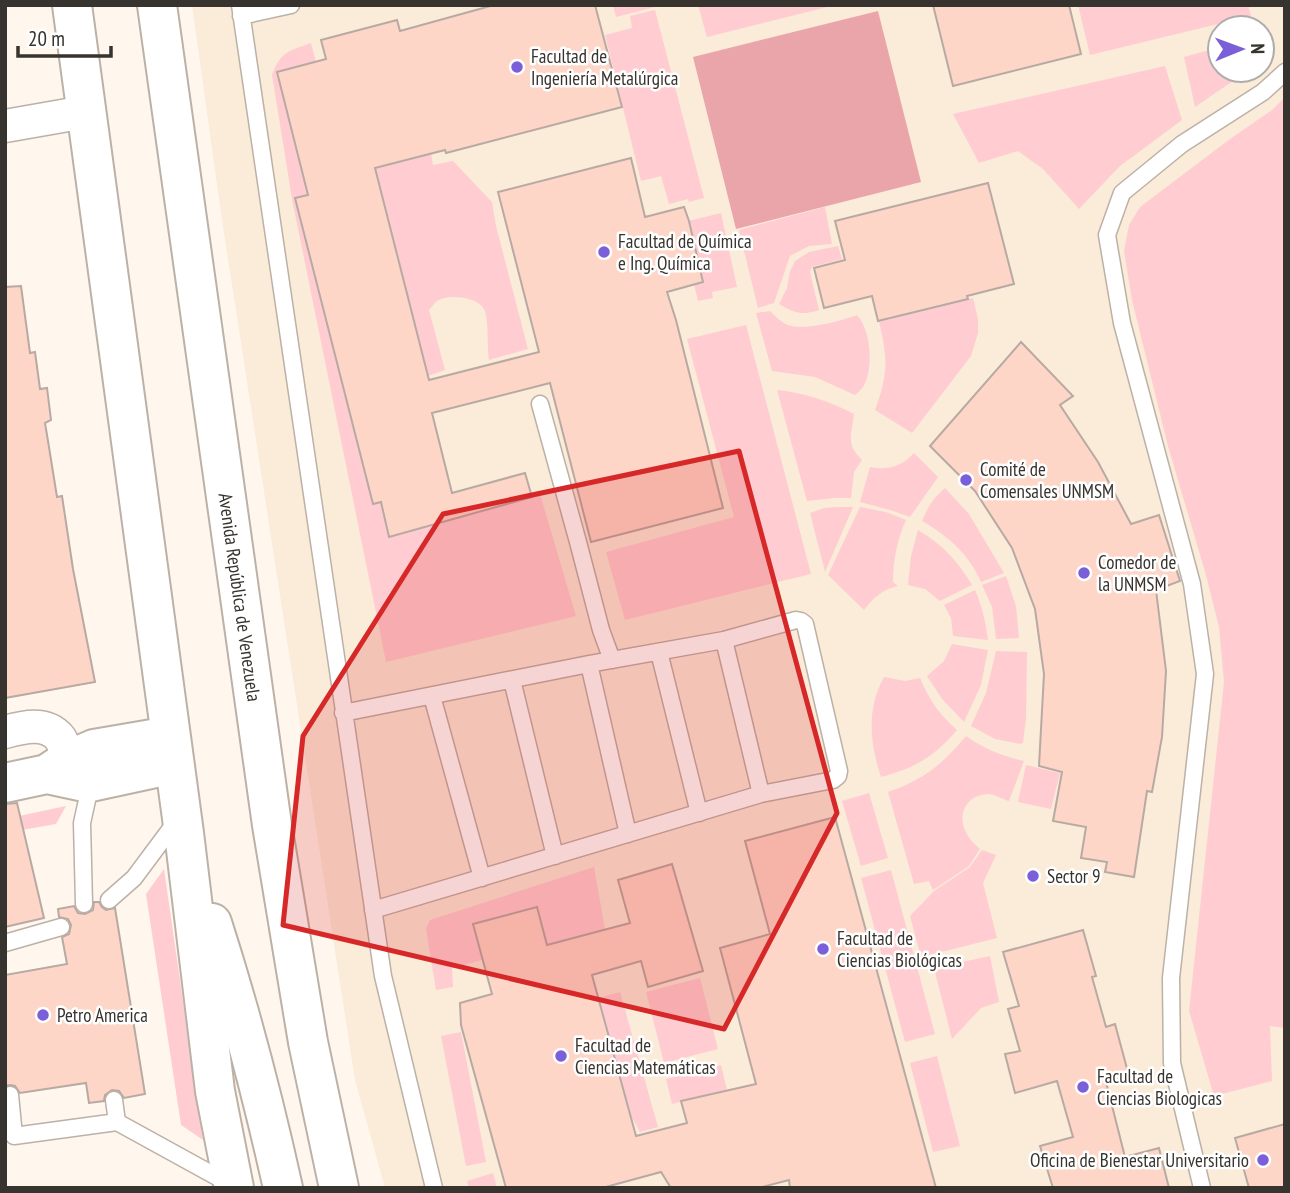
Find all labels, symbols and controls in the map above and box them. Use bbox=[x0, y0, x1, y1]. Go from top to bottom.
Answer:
scale bar bbox=[18, 14, 110, 58]
north arrow bbox=[1206, 14, 1276, 84]
text: 20 m bbox=[28, 25, 65, 52]
text: N bbox=[1246, 43, 1270, 54]
place label: Facultad de Ingeniería Metalúrgica bbox=[531, 44, 678, 90]
marker: Facultad de Ingeniería Metalúrgica bbox=[509, 59, 525, 75]
place label: Facultad de Química e Ing. Química bbox=[618, 229, 752, 275]
marker: Facultad de Química e Ing. Química bbox=[596, 244, 612, 260]
place label: Comité de Comensales UNMSM bbox=[980, 457, 1114, 503]
marker: Comité de Comensales UNMSM bbox=[958, 472, 974, 488]
street label: Avenida República de Venezuela bbox=[214, 491, 267, 703]
place label: Comedor de la UNMSM bbox=[1098, 550, 1176, 596]
marker: Comedor de la UNMSM bbox=[1076, 565, 1092, 581]
place label: Sector 9 bbox=[1047, 864, 1101, 888]
marker: Sector 9 bbox=[1025, 868, 1041, 884]
place label: Facultad de Ciencias Biológicas bbox=[837, 926, 962, 972]
marker: Facultad de Ciencias Biológicas bbox=[815, 941, 831, 957]
place label: Petro America bbox=[57, 1003, 148, 1027]
marker: Petro America bbox=[35, 1007, 51, 1023]
place label: Facultad de Ciencias Matemáticas bbox=[575, 1033, 716, 1079]
marker: Facultad de Ciencias Matemáticas bbox=[553, 1048, 569, 1064]
place label: Facultad de Ciencias Biologicas bbox=[1097, 1064, 1222, 1110]
marker: Facultad de Ciencias Biologicas bbox=[1075, 1079, 1091, 1095]
place label: Oficina de Bienestar Universitario bbox=[1030, 1148, 1249, 1172]
marker: Oficina de Bienestar Universitario bbox=[1255, 1152, 1271, 1168]

